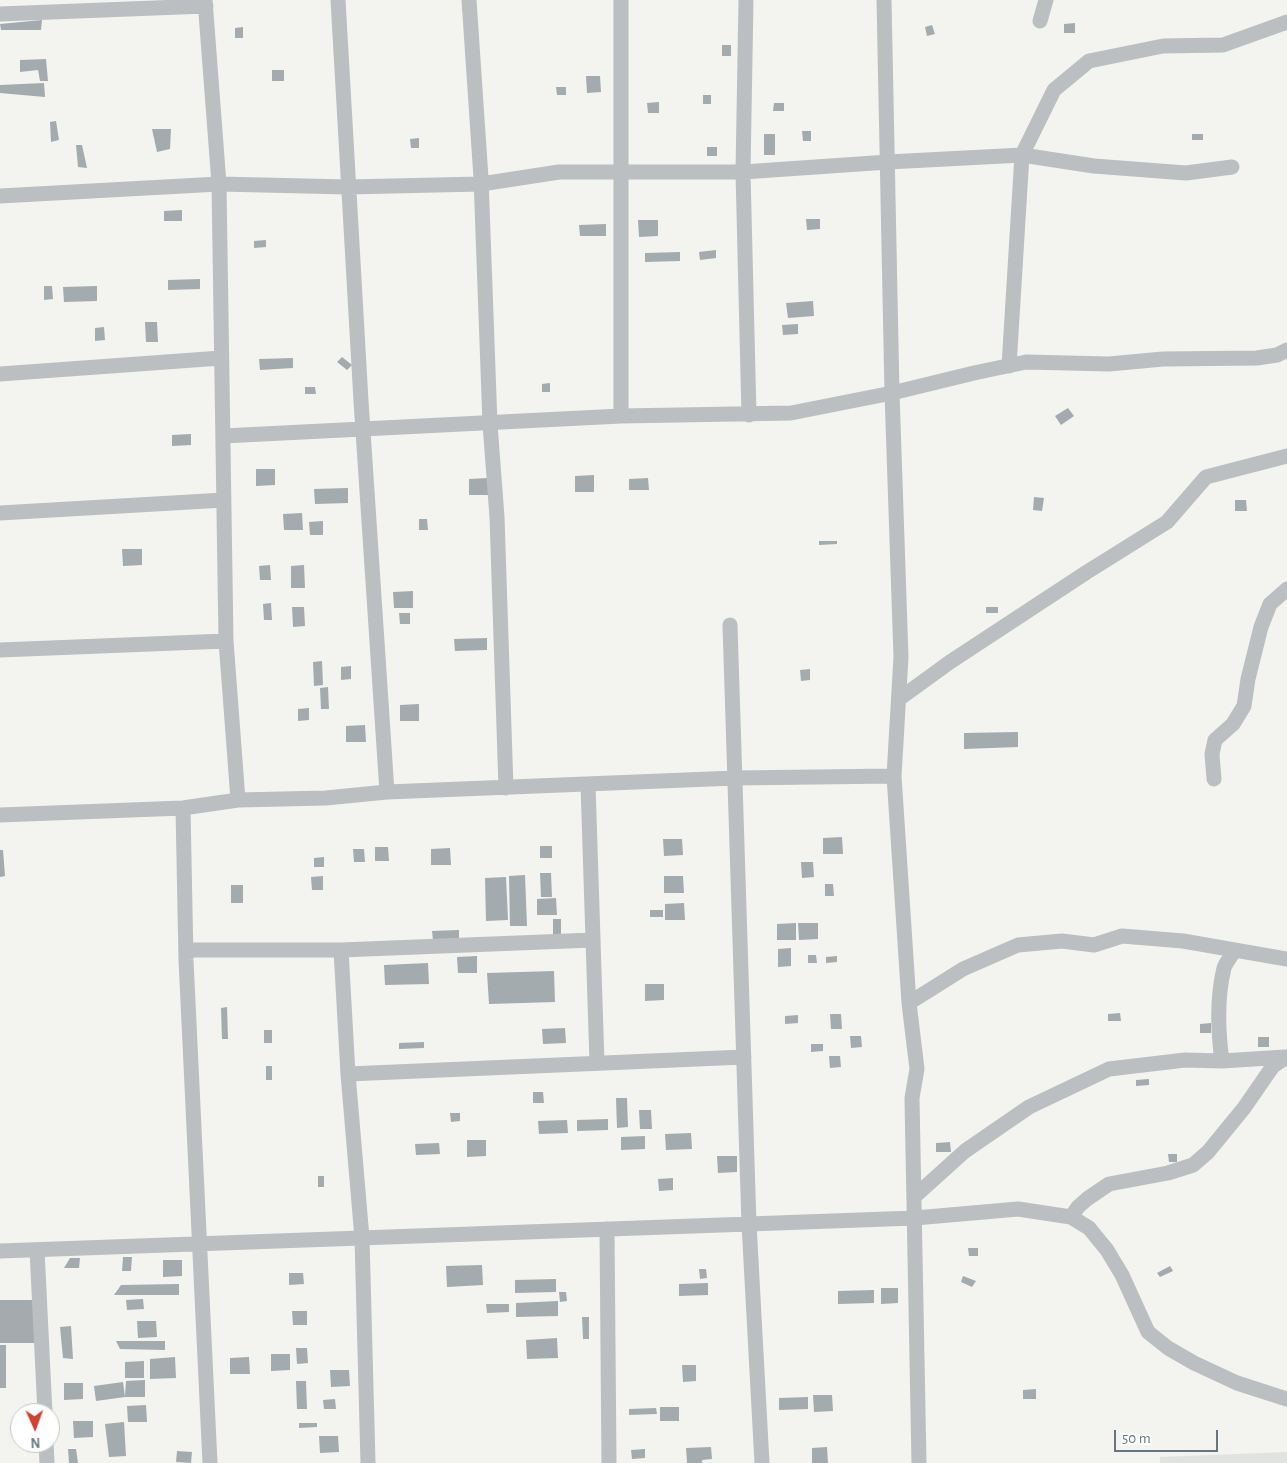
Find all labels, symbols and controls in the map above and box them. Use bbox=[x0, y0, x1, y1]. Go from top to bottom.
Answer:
north arrow bbox=[10, 1403, 60, 1453]
scale bar bbox=[1117, 1420, 1221, 1452]
text: 50 m bbox=[1122, 1431, 1151, 1446]
text: N bbox=[30, 1435, 41, 1449]

